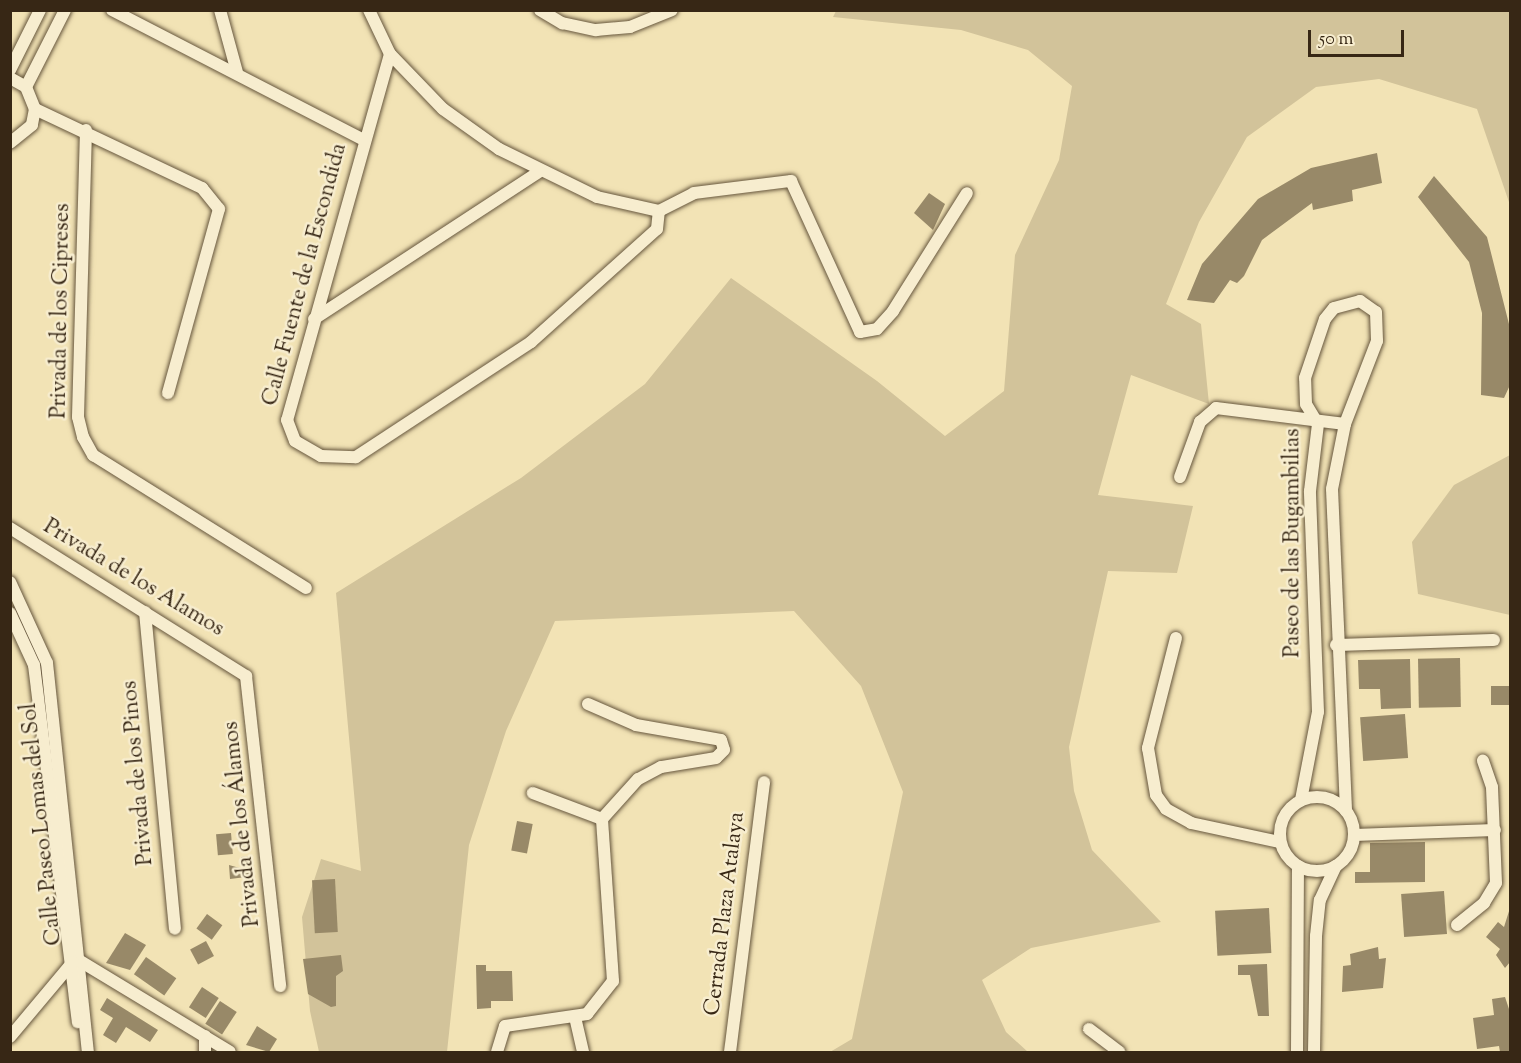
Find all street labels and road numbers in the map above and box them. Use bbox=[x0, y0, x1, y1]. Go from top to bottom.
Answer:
street label: Calle Fuente de la Escondida bbox=[258, 141, 354, 409]
street label: Privada de los Cipreses bbox=[47, 203, 77, 419]
street label: Paseo de las Bugambilias bbox=[1281, 428, 1307, 658]
street label: Privada de los Alamos bbox=[38, 515, 228, 643]
street label: Privada de los Pinos bbox=[118, 680, 160, 866]
street label: Calle Paseo Lomas del Sol bbox=[17, 701, 69, 947]
street label: Privada de los Álamos bbox=[219, 720, 267, 928]
street label: Cerrada Plaza Atalaya bbox=[700, 811, 752, 1017]

